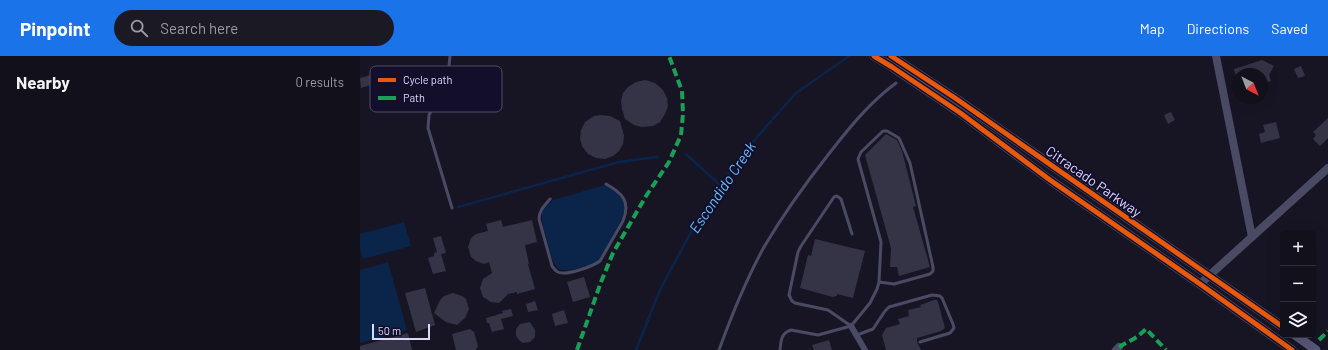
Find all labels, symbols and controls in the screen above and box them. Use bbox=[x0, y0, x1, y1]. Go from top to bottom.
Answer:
search box bbox=[114, 10, 394, 46]
text: Pinpoint bbox=[20, 17, 90, 40]
icon: search bbox=[128, 17, 150, 39]
text: Search here bbox=[160, 19, 238, 37]
text: Map bbox=[1140, 20, 1165, 37]
text: Directions bbox=[1187, 20, 1249, 37]
text: Saved bbox=[1271, 20, 1308, 37]
legend bbox=[370, 66, 502, 112]
north arrow bbox=[1232, 68, 1268, 104]
text: Nearby bbox=[16, 72, 70, 92]
text: Cycle path bbox=[403, 73, 453, 86]
text: 0 results bbox=[295, 74, 344, 90]
text: Path bbox=[403, 91, 425, 104]
water label: Escondido Creek bbox=[685, 137, 760, 236]
street label: Citracado Parkway bbox=[1043, 142, 1146, 221]
map controls bbox=[1280, 230, 1316, 338]
button: + bbox=[1280, 230, 1316, 266]
button: − bbox=[1280, 266, 1316, 302]
button: layers bbox=[1280, 302, 1316, 338]
scale bar bbox=[372, 322, 430, 341]
text: 50 m bbox=[378, 324, 401, 337]

